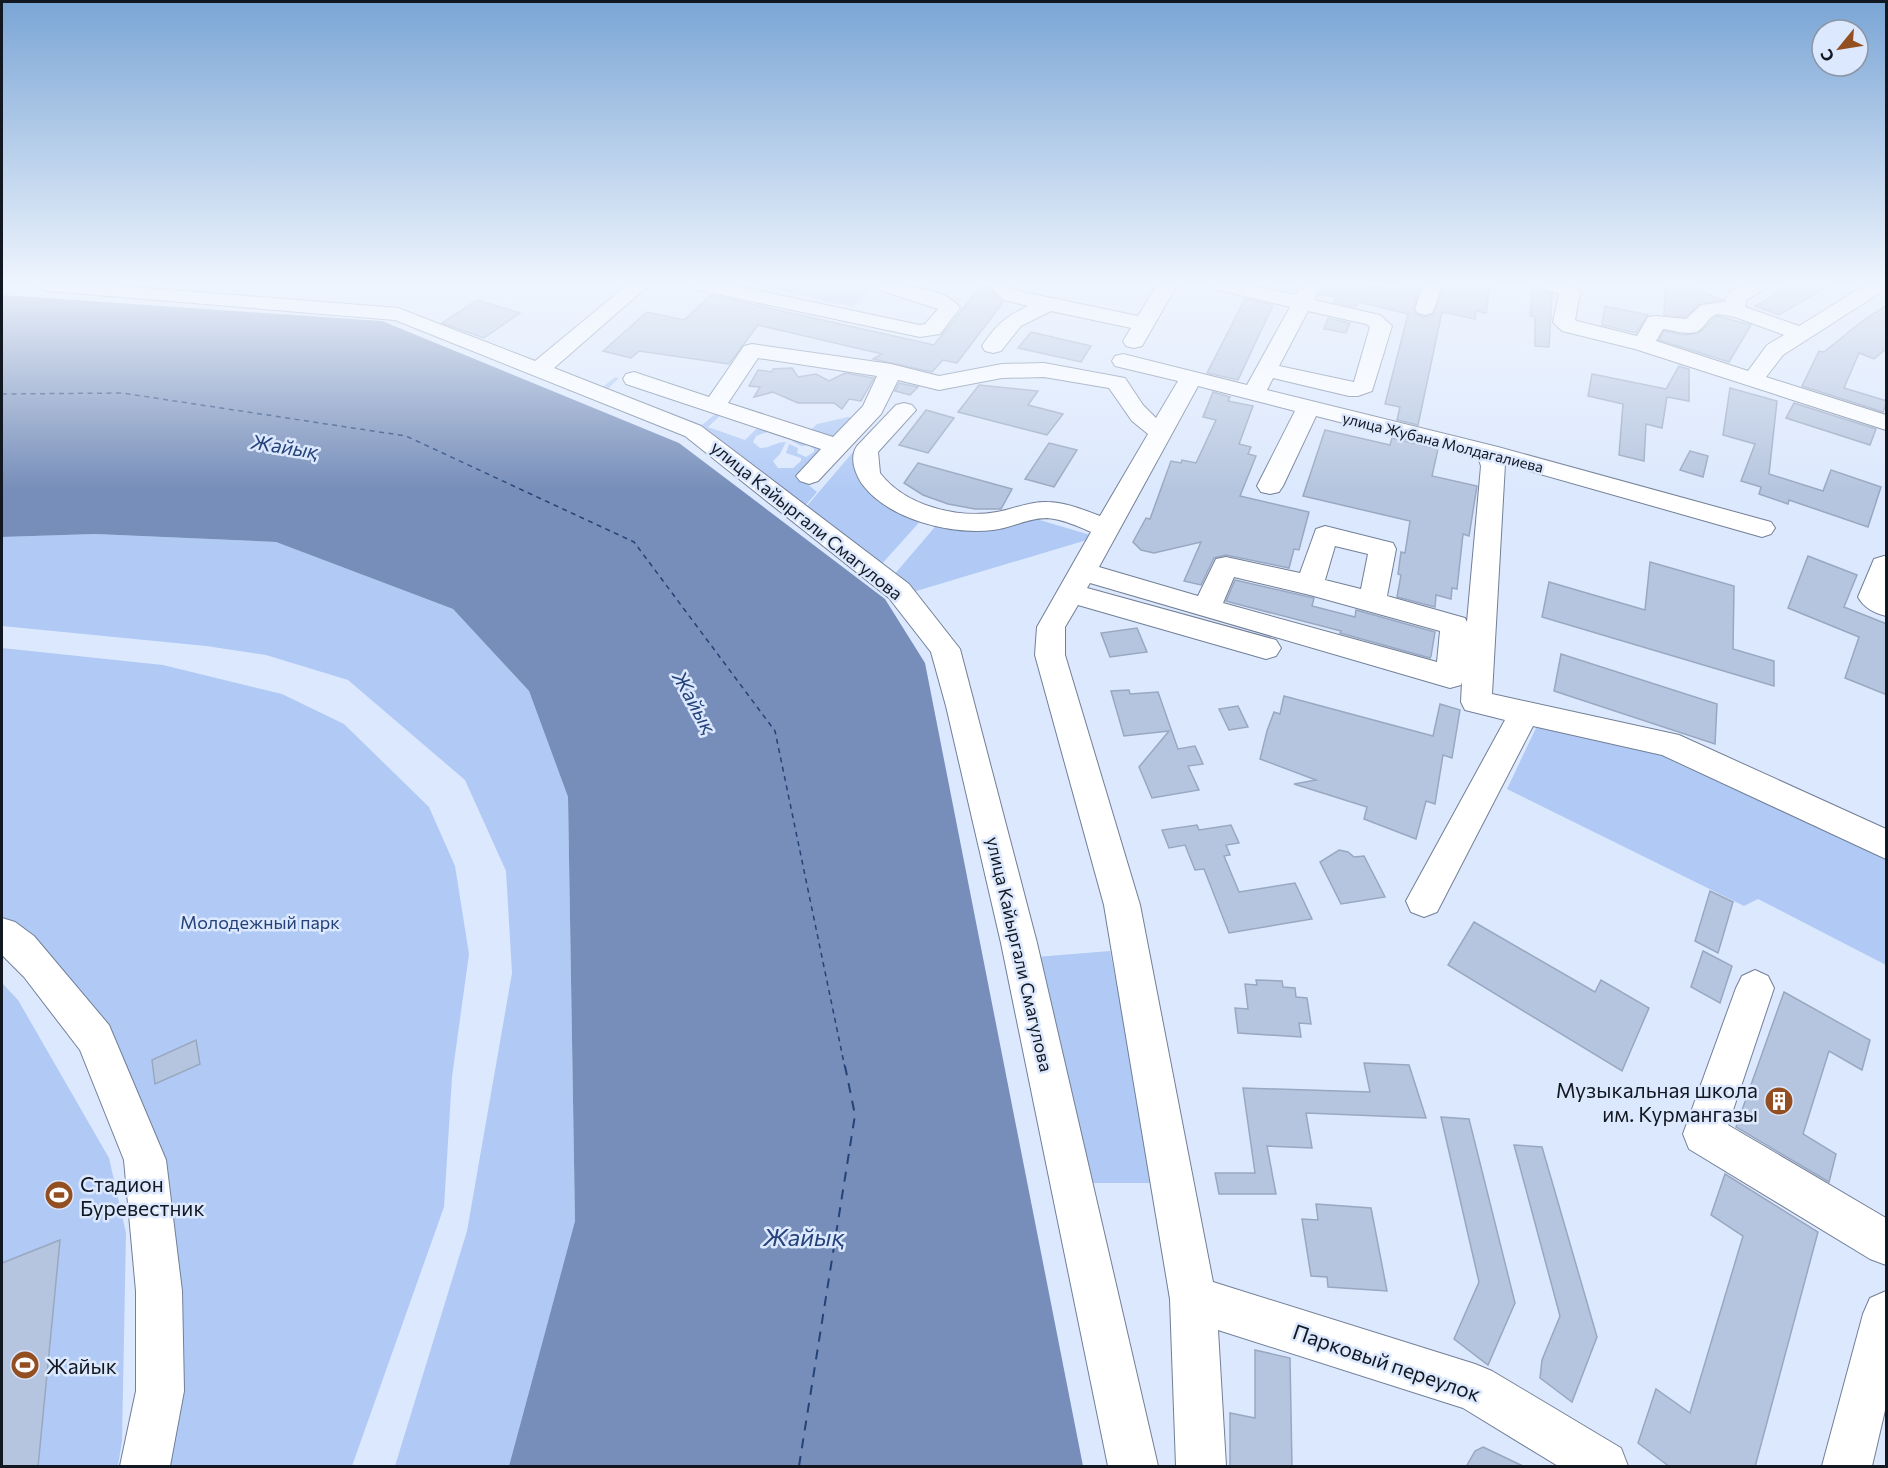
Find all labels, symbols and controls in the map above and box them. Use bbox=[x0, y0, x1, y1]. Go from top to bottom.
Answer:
north arrow bbox=[1810, 18, 1870, 78]
text: С bbox=[1816, 46, 1838, 65]
street label: улица Жубана Молдагалиева bbox=[1341, 408, 1545, 476]
water label: Жайық bbox=[248, 429, 321, 463]
street label: улица Кайыргали Смагулова bbox=[707, 436, 907, 604]
water label: Жайық bbox=[667, 665, 722, 738]
street label: улица Кайыргали Смагулова bbox=[982, 834, 1058, 1074]
park label: Молодежный парк bbox=[180, 911, 340, 933]
place label: Музыкальная школа им. Курмангазы bbox=[1556, 1077, 1758, 1126]
building icon: Музыкальная школа им. Курмангазы bbox=[1763, 1085, 1795, 1117]
place label: Стадион Буревестник bbox=[80, 1171, 205, 1220]
sports icon: Стадион Буревестник bbox=[43, 1179, 75, 1211]
water label: Жайық bbox=[762, 1222, 845, 1251]
street label: Парковый переулок bbox=[1290, 1318, 1484, 1406]
sports icon: Жайык bbox=[9, 1349, 41, 1381]
place label: Жайык bbox=[46, 1353, 117, 1378]

